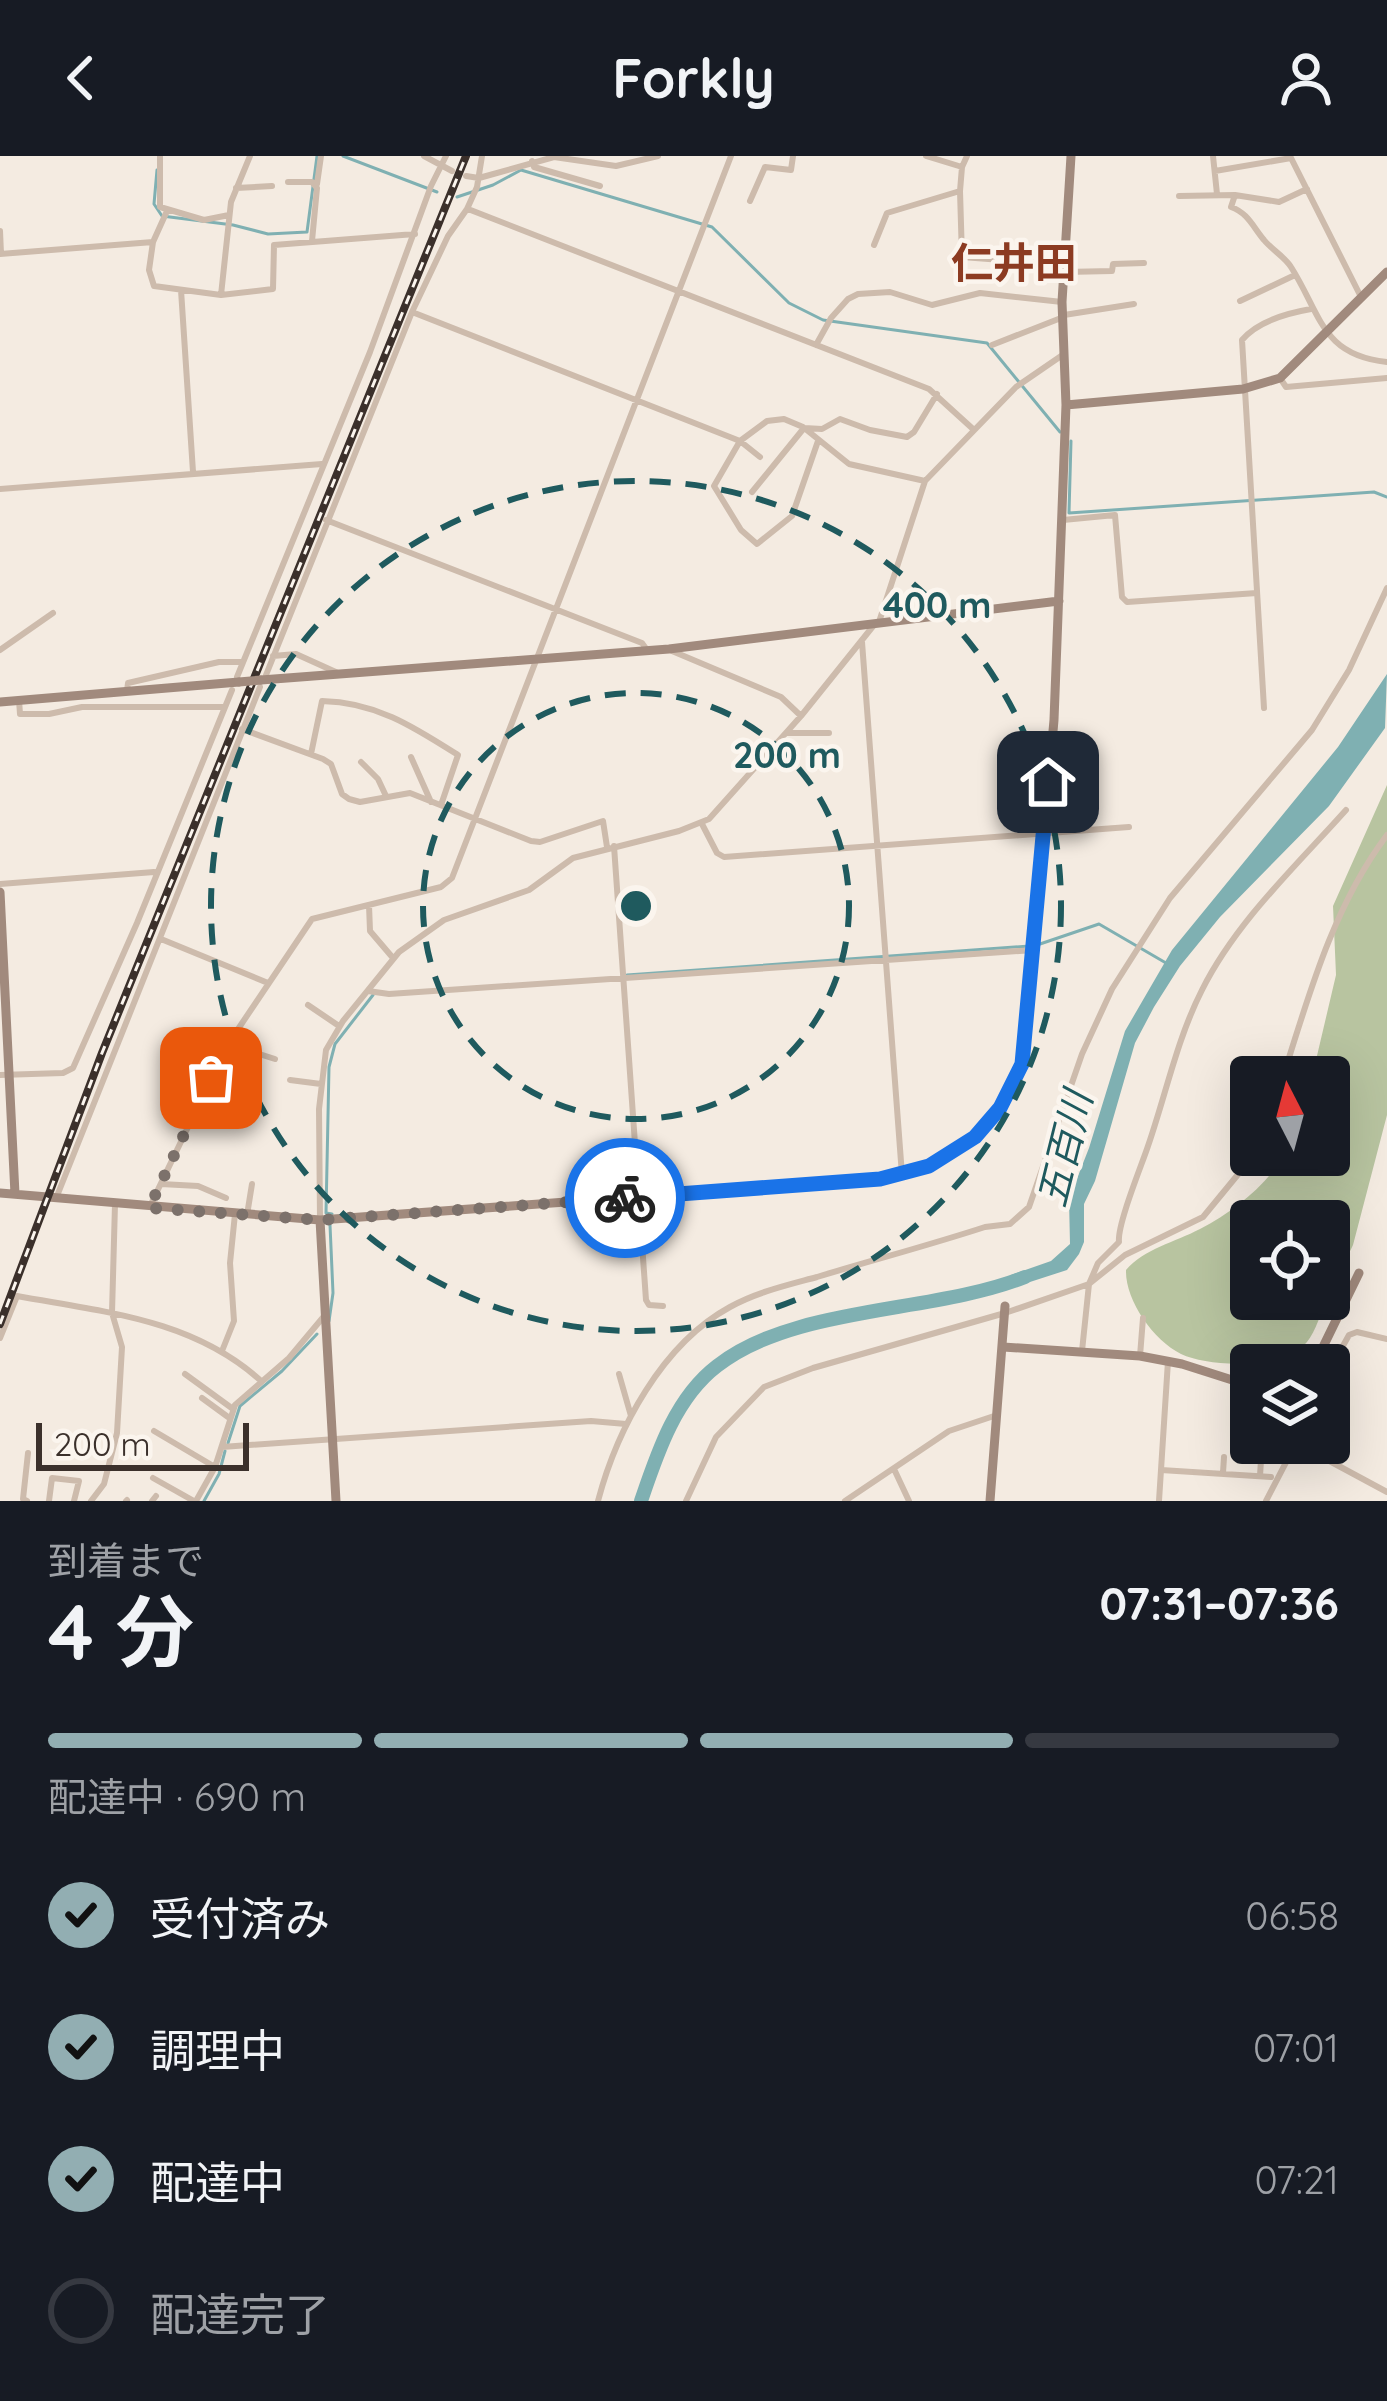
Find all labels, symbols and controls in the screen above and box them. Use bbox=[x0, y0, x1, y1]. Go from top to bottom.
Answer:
text: Forkly bbox=[612, 44, 775, 112]
icon: back bbox=[48, 45, 114, 111]
icon: person bbox=[1273, 45, 1339, 111]
district label: 仁井田 bbox=[951, 236, 1077, 289]
text: 400 m bbox=[883, 582, 991, 627]
pin bbox=[997, 731, 1099, 833]
text: 200 m bbox=[733, 732, 841, 777]
icon: home bbox=[1015, 749, 1081, 815]
centre of rings bbox=[615, 885, 657, 927]
pin bbox=[160, 1027, 262, 1129]
icon: bag bbox=[178, 1045, 244, 1111]
north arrow bbox=[1230, 1056, 1350, 1176]
map controls bbox=[1230, 1056, 1350, 1464]
water label: 五百川 bbox=[1026, 1082, 1103, 1212]
courier bbox=[565, 1138, 685, 1258]
icon: bike bbox=[592, 1165, 658, 1231]
button: locate bbox=[1230, 1200, 1350, 1320]
button: layers bbox=[1230, 1344, 1350, 1464]
scale bar bbox=[36, 1417, 249, 1470]
text: 200 m bbox=[54, 1423, 151, 1464]
text: 到着まで bbox=[48, 1536, 204, 1585]
text: 07:31–07:36 bbox=[1099, 1575, 1339, 1631]
text: 4 分 bbox=[48, 1582, 194, 1680]
text: 配達中 · 690 m bbox=[48, 1772, 306, 1821]
icon: check bbox=[48, 1882, 114, 1948]
text: 受付済み bbox=[150, 1890, 330, 1946]
text: 06:58 bbox=[1245, 1891, 1339, 1940]
icon: check bbox=[48, 2014, 114, 2080]
text: 調理中 bbox=[150, 2022, 285, 2078]
text: 07:01 bbox=[1253, 2023, 1339, 2072]
icon: check bbox=[48, 2146, 114, 2212]
text: 配達中 bbox=[150, 2154, 285, 2210]
text: 07:21 bbox=[1255, 2155, 1339, 2204]
text: 配達完了 bbox=[150, 2286, 330, 2342]

